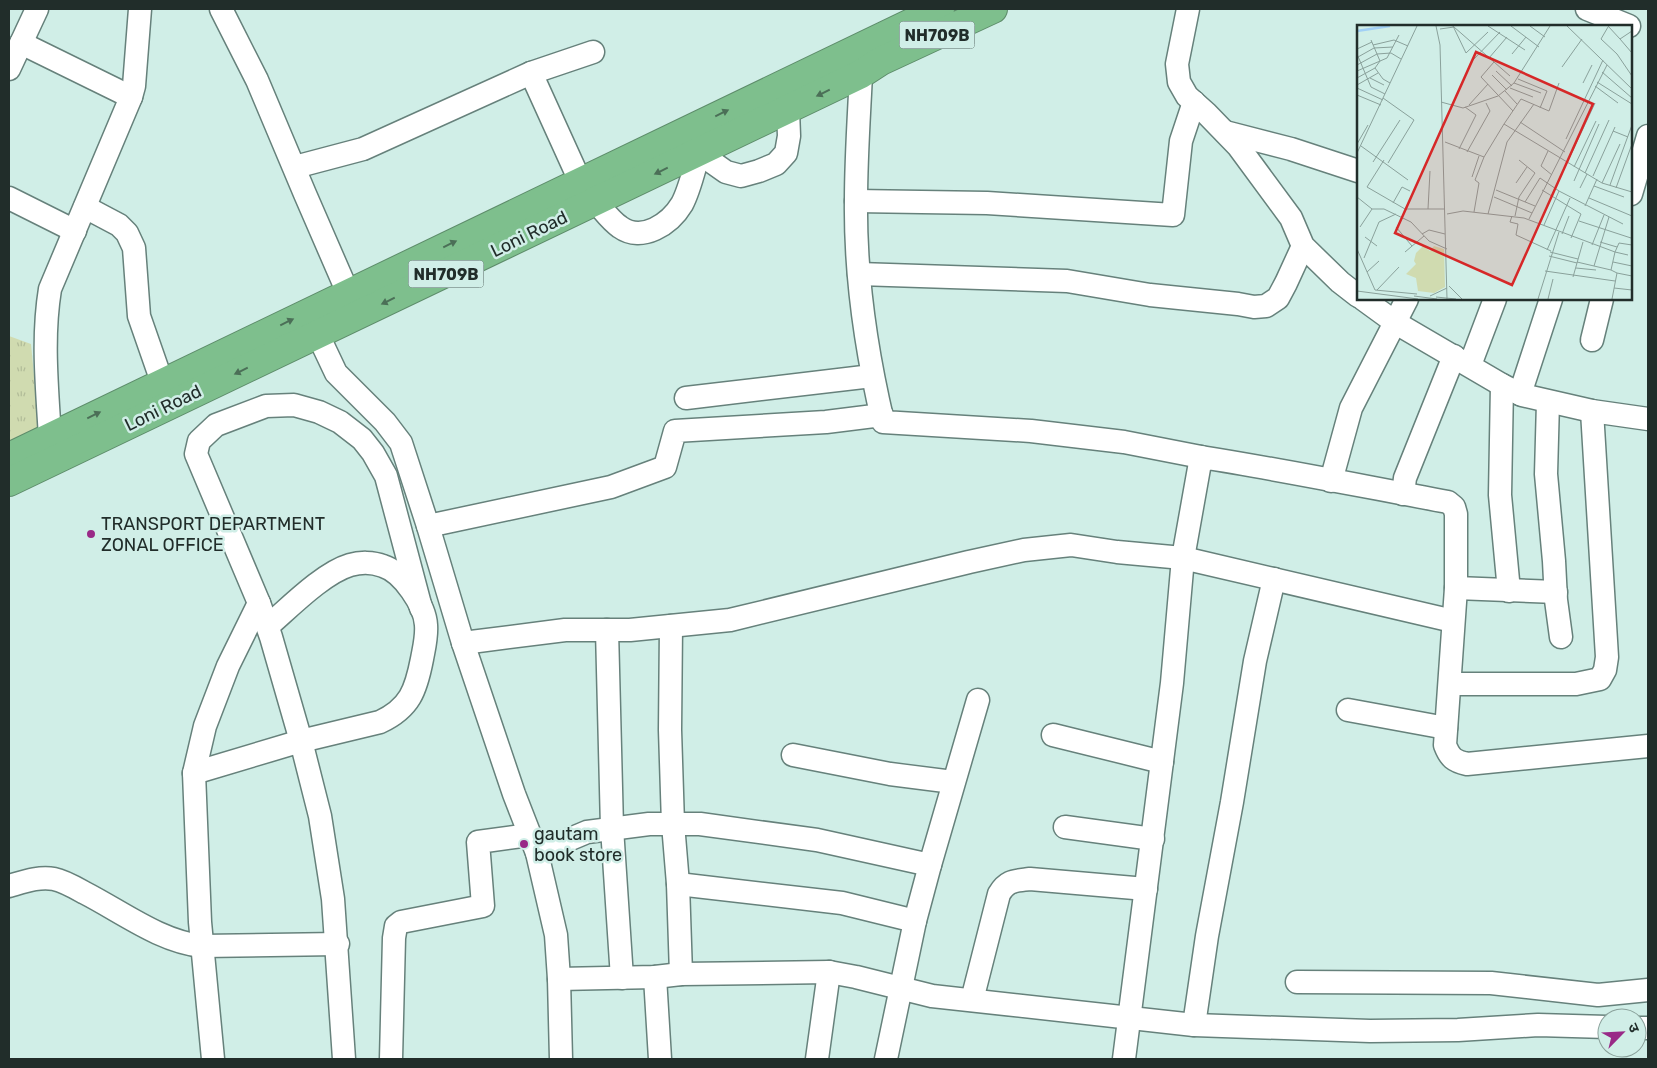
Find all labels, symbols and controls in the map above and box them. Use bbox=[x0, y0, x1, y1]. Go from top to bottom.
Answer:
road number: NH709B bbox=[900, 22, 974, 48]
inset map bbox=[1357, 25, 1632, 300]
one-way arrow bbox=[816, 89, 830, 97]
one-way arrow bbox=[715, 109, 729, 117]
one-way arrow bbox=[654, 167, 668, 175]
street label: Loni Road bbox=[487, 206, 571, 262]
one-way arrow bbox=[443, 240, 457, 248]
road number: NH709B bbox=[408, 260, 484, 288]
one-way arrow bbox=[381, 298, 395, 306]
one-way arrow bbox=[280, 318, 295, 326]
one-way arrow bbox=[234, 367, 248, 375]
street label: Loni Road bbox=[121, 380, 205, 436]
one-way arrow bbox=[87, 411, 101, 419]
place label: TRANSPORT DEPARTMENT ZONAL OFFICE bbox=[101, 513, 325, 556]
marker: TRANSPORT DEPARTMENT ZONAL OFFICE bbox=[85, 528, 97, 540]
place label: gautam book store bbox=[534, 823, 622, 866]
marker: gautam book store bbox=[518, 838, 530, 850]
north arrow bbox=[1597, 1008, 1647, 1058]
text: उ bbox=[1624, 1021, 1643, 1036]

